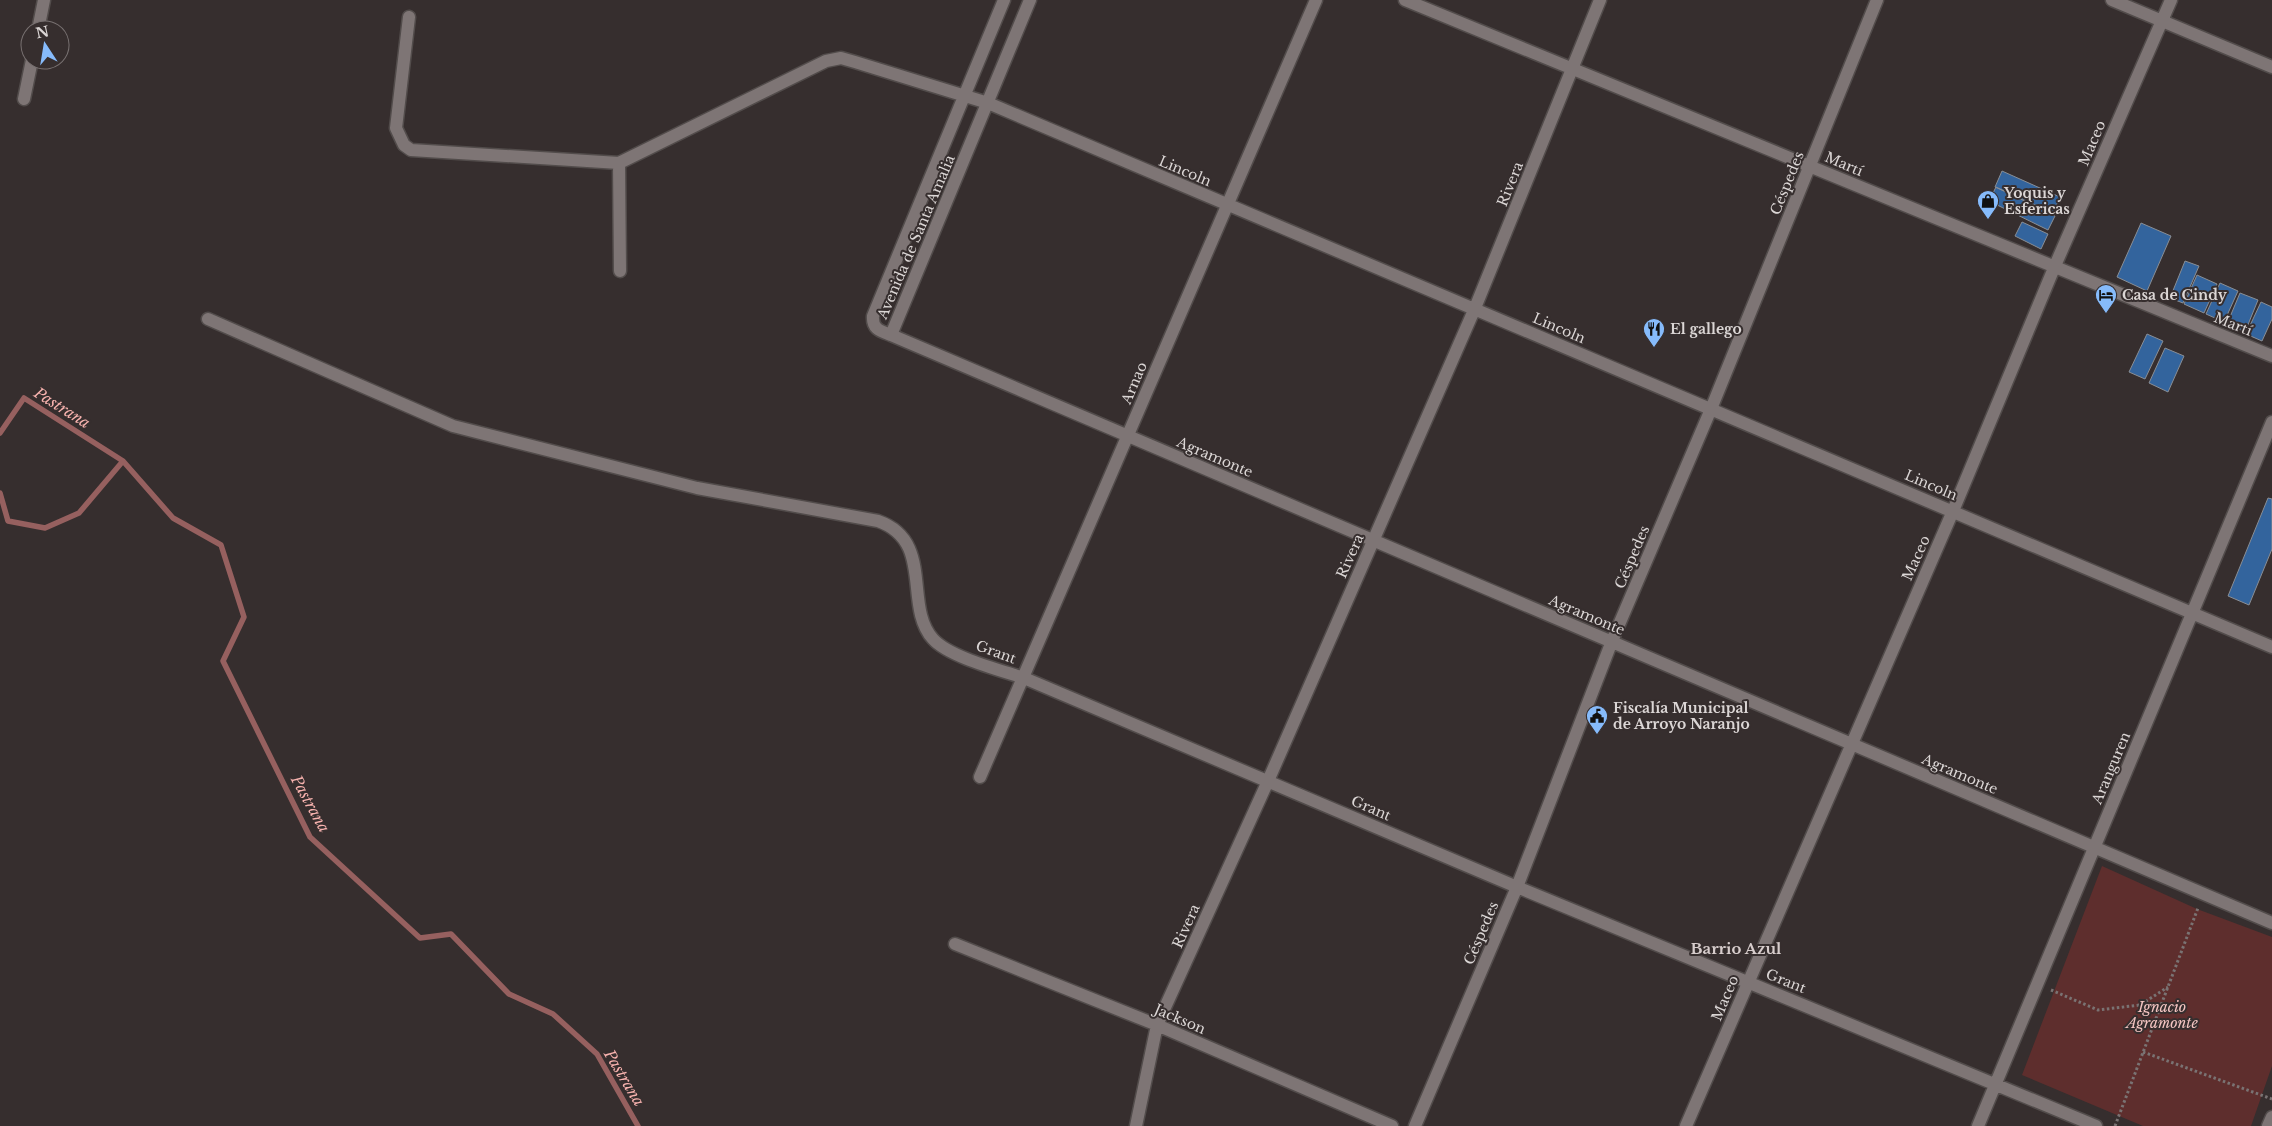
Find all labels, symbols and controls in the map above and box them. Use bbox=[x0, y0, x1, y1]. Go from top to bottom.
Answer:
north arrow bbox=[20, 20, 70, 70]
text: N bbox=[34, 22, 51, 42]
street label: Maceo bbox=[2074, 118, 2110, 168]
street label: Martí bbox=[1822, 148, 1866, 180]
street label: Céspedes bbox=[1766, 149, 1808, 217]
street label: Avenida de Santa Amalia bbox=[873, 152, 959, 323]
street label: Lincoln bbox=[1156, 152, 1214, 190]
street label: Rivera bbox=[1493, 159, 1527, 209]
place label: Yoquis y Esfericas bbox=[2003, 184, 2070, 218]
shop icon: Yoquis y Esfericas bbox=[1976, 189, 2000, 220]
hotel icon: Casa de Cindy bbox=[2094, 283, 2118, 314]
place label: Casa de Cindy bbox=[2122, 286, 2228, 304]
street label: Martí bbox=[2211, 308, 2255, 340]
street label: Lincoln bbox=[1530, 309, 1588, 347]
restaurant icon: El gallego bbox=[1642, 317, 1666, 348]
place label: El gallego bbox=[1670, 320, 1742, 338]
street label: Arnao bbox=[1117, 359, 1151, 408]
water label: Pastrana bbox=[30, 382, 94, 432]
street label: Agramonte bbox=[1173, 433, 1256, 481]
street label: Lincoln bbox=[1902, 466, 1960, 504]
street label: Céspedes bbox=[1611, 523, 1653, 591]
street label: Rivera bbox=[1332, 531, 1368, 581]
street label: Maceo bbox=[1898, 533, 1934, 583]
street label: Agramonte bbox=[1545, 591, 1628, 639]
street label: Grant bbox=[973, 636, 1019, 668]
place label: Fiscalía Municipal de Arroyo Naranjo bbox=[1613, 699, 1750, 733]
public building icon: Fiscalía Municipal de Arroyo Naranjo bbox=[1585, 704, 1609, 735]
street label: Aranguren bbox=[2087, 729, 2134, 808]
street label: Agramonte bbox=[1918, 750, 2001, 798]
water label: Pastrana bbox=[286, 771, 334, 836]
street label: Grant bbox=[1348, 792, 1394, 825]
street label: Céspedes bbox=[1460, 899, 1502, 967]
street label: Rivera bbox=[1168, 901, 1204, 951]
district label: Barrio Azul bbox=[1691, 939, 1782, 958]
street label: Grant bbox=[1763, 965, 1809, 997]
street label: Maceo bbox=[1707, 973, 1743, 1023]
park label: Ignacio Agramonte bbox=[2124, 998, 2198, 1032]
street label: Jackson bbox=[1150, 999, 1209, 1038]
water label: Pastrana bbox=[600, 1045, 649, 1109]

